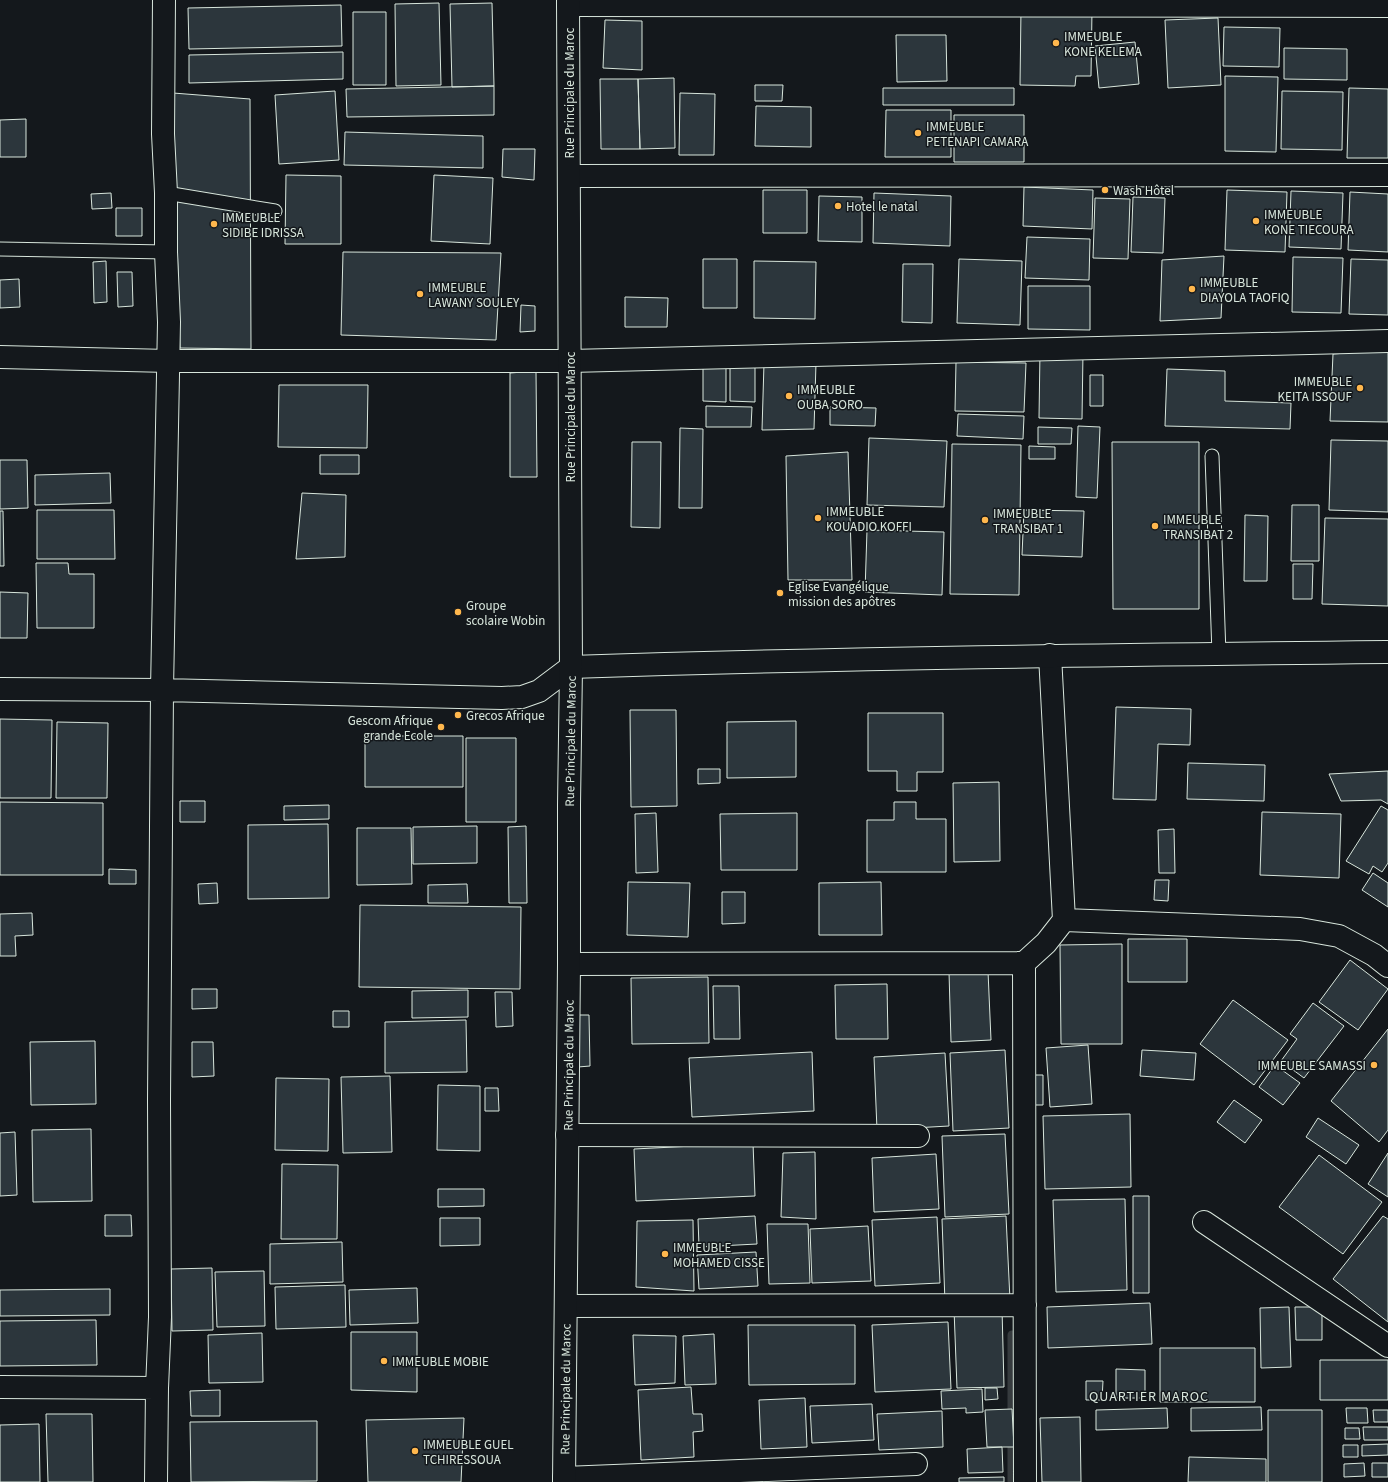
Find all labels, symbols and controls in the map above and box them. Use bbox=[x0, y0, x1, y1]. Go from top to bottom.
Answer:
street label: Rue Principale du Maroc bbox=[561, 27, 579, 159]
place label: IMMEUBLE KONE KELEMA bbox=[1064, 28, 1143, 61]
marker: IMMEUBLE KONE KELEMA bbox=[1051, 38, 1061, 48]
place label: IMMEUBLE PETENAPI CAMARA bbox=[926, 118, 1029, 151]
marker: IMMEUBLE PETENAPI CAMARA bbox=[913, 128, 923, 138]
place label: Wash Hôtel bbox=[1113, 182, 1174, 200]
marker: Wash Hôtel bbox=[1100, 185, 1110, 195]
place label: Hotel le natal bbox=[846, 198, 918, 216]
marker: Hotel le natal bbox=[833, 201, 843, 211]
place label: IMMEUBLE KONE TIECOURA bbox=[1264, 206, 1354, 239]
place label: IMMEUBLE SIDIBE IDRISSA bbox=[222, 209, 305, 242]
marker: IMMEUBLE KONE TIECOURA bbox=[1251, 216, 1261, 226]
marker: IMMEUBLE SIDIBE IDRISSA bbox=[209, 219, 219, 229]
place label: IMMEUBLE DIAYOLA TAOFIQ bbox=[1200, 274, 1290, 307]
place label: IMMEUBLE LAWANY SOULEY bbox=[428, 279, 520, 312]
marker: IMMEUBLE DIAYOLA TAOFIQ bbox=[1187, 284, 1197, 294]
marker: IMMEUBLE LAWANY SOULEY bbox=[415, 289, 425, 299]
street label: Rue Principale du Maroc bbox=[562, 351, 580, 483]
place label: IMMEUBLE KEITA ISSOUF bbox=[1278, 373, 1353, 406]
place label: IMMEUBLE OUBA SORO bbox=[797, 381, 863, 414]
marker: IMMEUBLE KEITA ISSOUF bbox=[1355, 383, 1365, 393]
marker: IMMEUBLE OUBA SORO bbox=[784, 391, 794, 401]
place label: IMMEUBLE KOUADIO KOFFI bbox=[826, 503, 912, 536]
place label: IMMEUBLE TRANSIBAT 1 bbox=[993, 505, 1063, 538]
place label: IMMEUBLE TRANSIBAT 2 bbox=[1163, 511, 1233, 544]
marker: IMMEUBLE KOUADIO KOFFI bbox=[813, 513, 823, 523]
marker: IMMEUBLE TRANSIBAT 1 bbox=[980, 515, 990, 525]
marker: IMMEUBLE TRANSIBAT 2 bbox=[1150, 521, 1160, 531]
place label: Eglise Evangélique mission des apôtres bbox=[788, 578, 896, 611]
marker: Eglise Evangélique mission des apôtres bbox=[775, 588, 785, 598]
place label: Groupe scolaire Wobin bbox=[466, 597, 545, 630]
marker: Groupe scolaire Wobin bbox=[453, 607, 463, 617]
street label: Rue Principale du Maroc bbox=[561, 675, 581, 807]
place label: Grecos Afrique bbox=[466, 707, 545, 725]
marker: Grecos Afrique bbox=[453, 710, 463, 720]
place label: Gescom Afrique grande Ecole bbox=[348, 712, 433, 745]
marker: Gescom Afrique grande Ecole bbox=[436, 722, 446, 732]
street label: Rue Principale du Maroc bbox=[559, 999, 579, 1131]
place label: IMMEUBLE SAMASSI bbox=[1257, 1057, 1366, 1075]
marker: IMMEUBLE SAMASSI bbox=[1369, 1060, 1379, 1070]
place label: IMMEUBLE MOHAMED CISSE bbox=[673, 1239, 765, 1272]
marker: IMMEUBLE MOHAMED CISSE bbox=[660, 1249, 670, 1259]
street label: Rue Principale du Maroc bbox=[556, 1323, 576, 1455]
place label: IMMEUBLE MOBIE bbox=[392, 1353, 489, 1371]
marker: IMMEUBLE MOBIE bbox=[379, 1356, 389, 1366]
district label: QUARTIER MAROC bbox=[1089, 1387, 1209, 1407]
place label: IMMEUBLE GUEL TCHIRESSOUA bbox=[423, 1436, 514, 1469]
marker: IMMEUBLE GUEL TCHIRESSOUA bbox=[410, 1446, 420, 1456]

